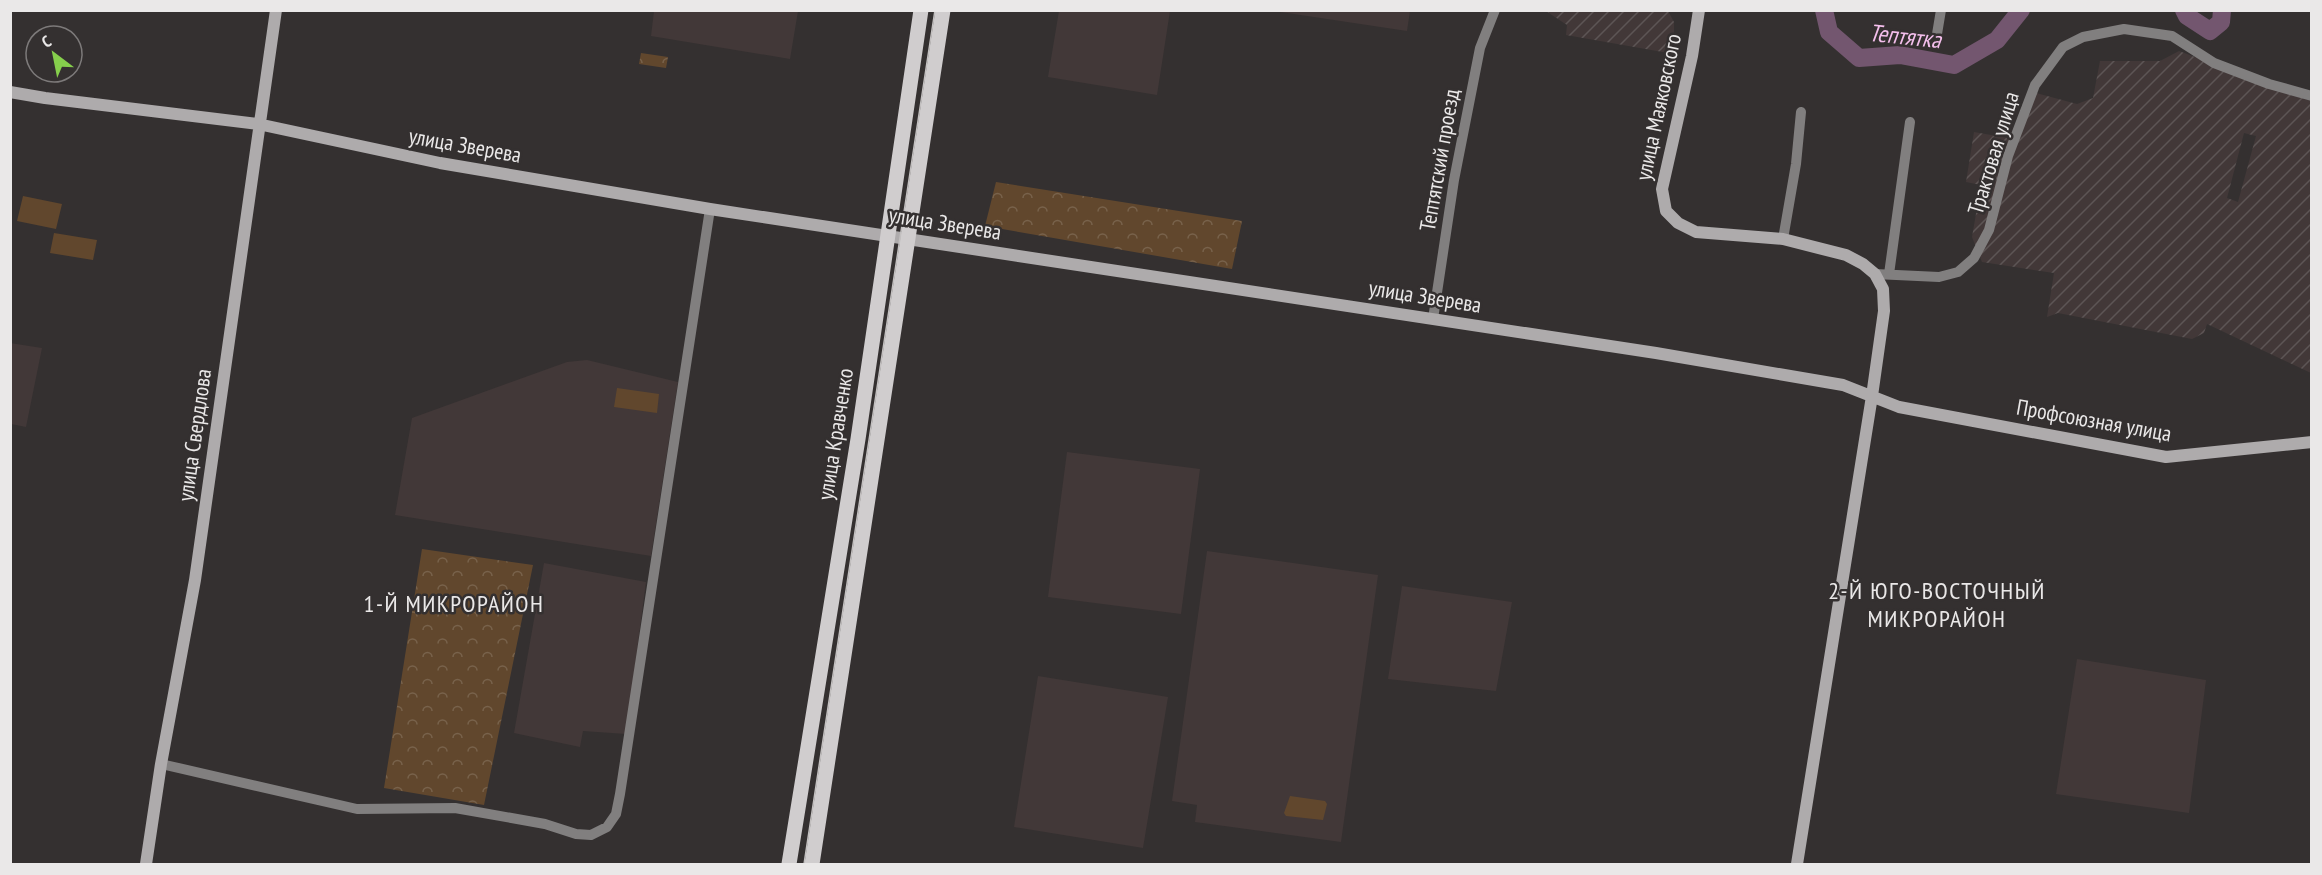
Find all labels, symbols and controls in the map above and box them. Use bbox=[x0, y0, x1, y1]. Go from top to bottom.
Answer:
water label: Тептятка bbox=[1868, 17, 1944, 55]
north arrow bbox=[24, 24, 84, 84]
text: С bbox=[38, 30, 55, 52]
street label: улица Маяковского bbox=[1629, 31, 1687, 183]
street label: Тептятский проезд bbox=[1413, 86, 1465, 233]
street label: Трактовая улица bbox=[1961, 88, 2025, 218]
street label: улица Зверева bbox=[407, 121, 523, 169]
street label: улица Зверева bbox=[887, 200, 1003, 246]
street label: улица Зверева bbox=[1367, 273, 1483, 319]
street label: улица Кравченко bbox=[811, 366, 859, 502]
street label: улица Свердлова bbox=[171, 367, 217, 503]
street label: Профсоюзная улица bbox=[2014, 393, 2174, 447]
district label: 2-Й ЮГО-ВОСТОЧНЫЙ МИКРОРАЙОН bbox=[1828, 575, 2046, 634]
district label: 1-Й МИКРОРАЙОН bbox=[364, 588, 544, 619]

